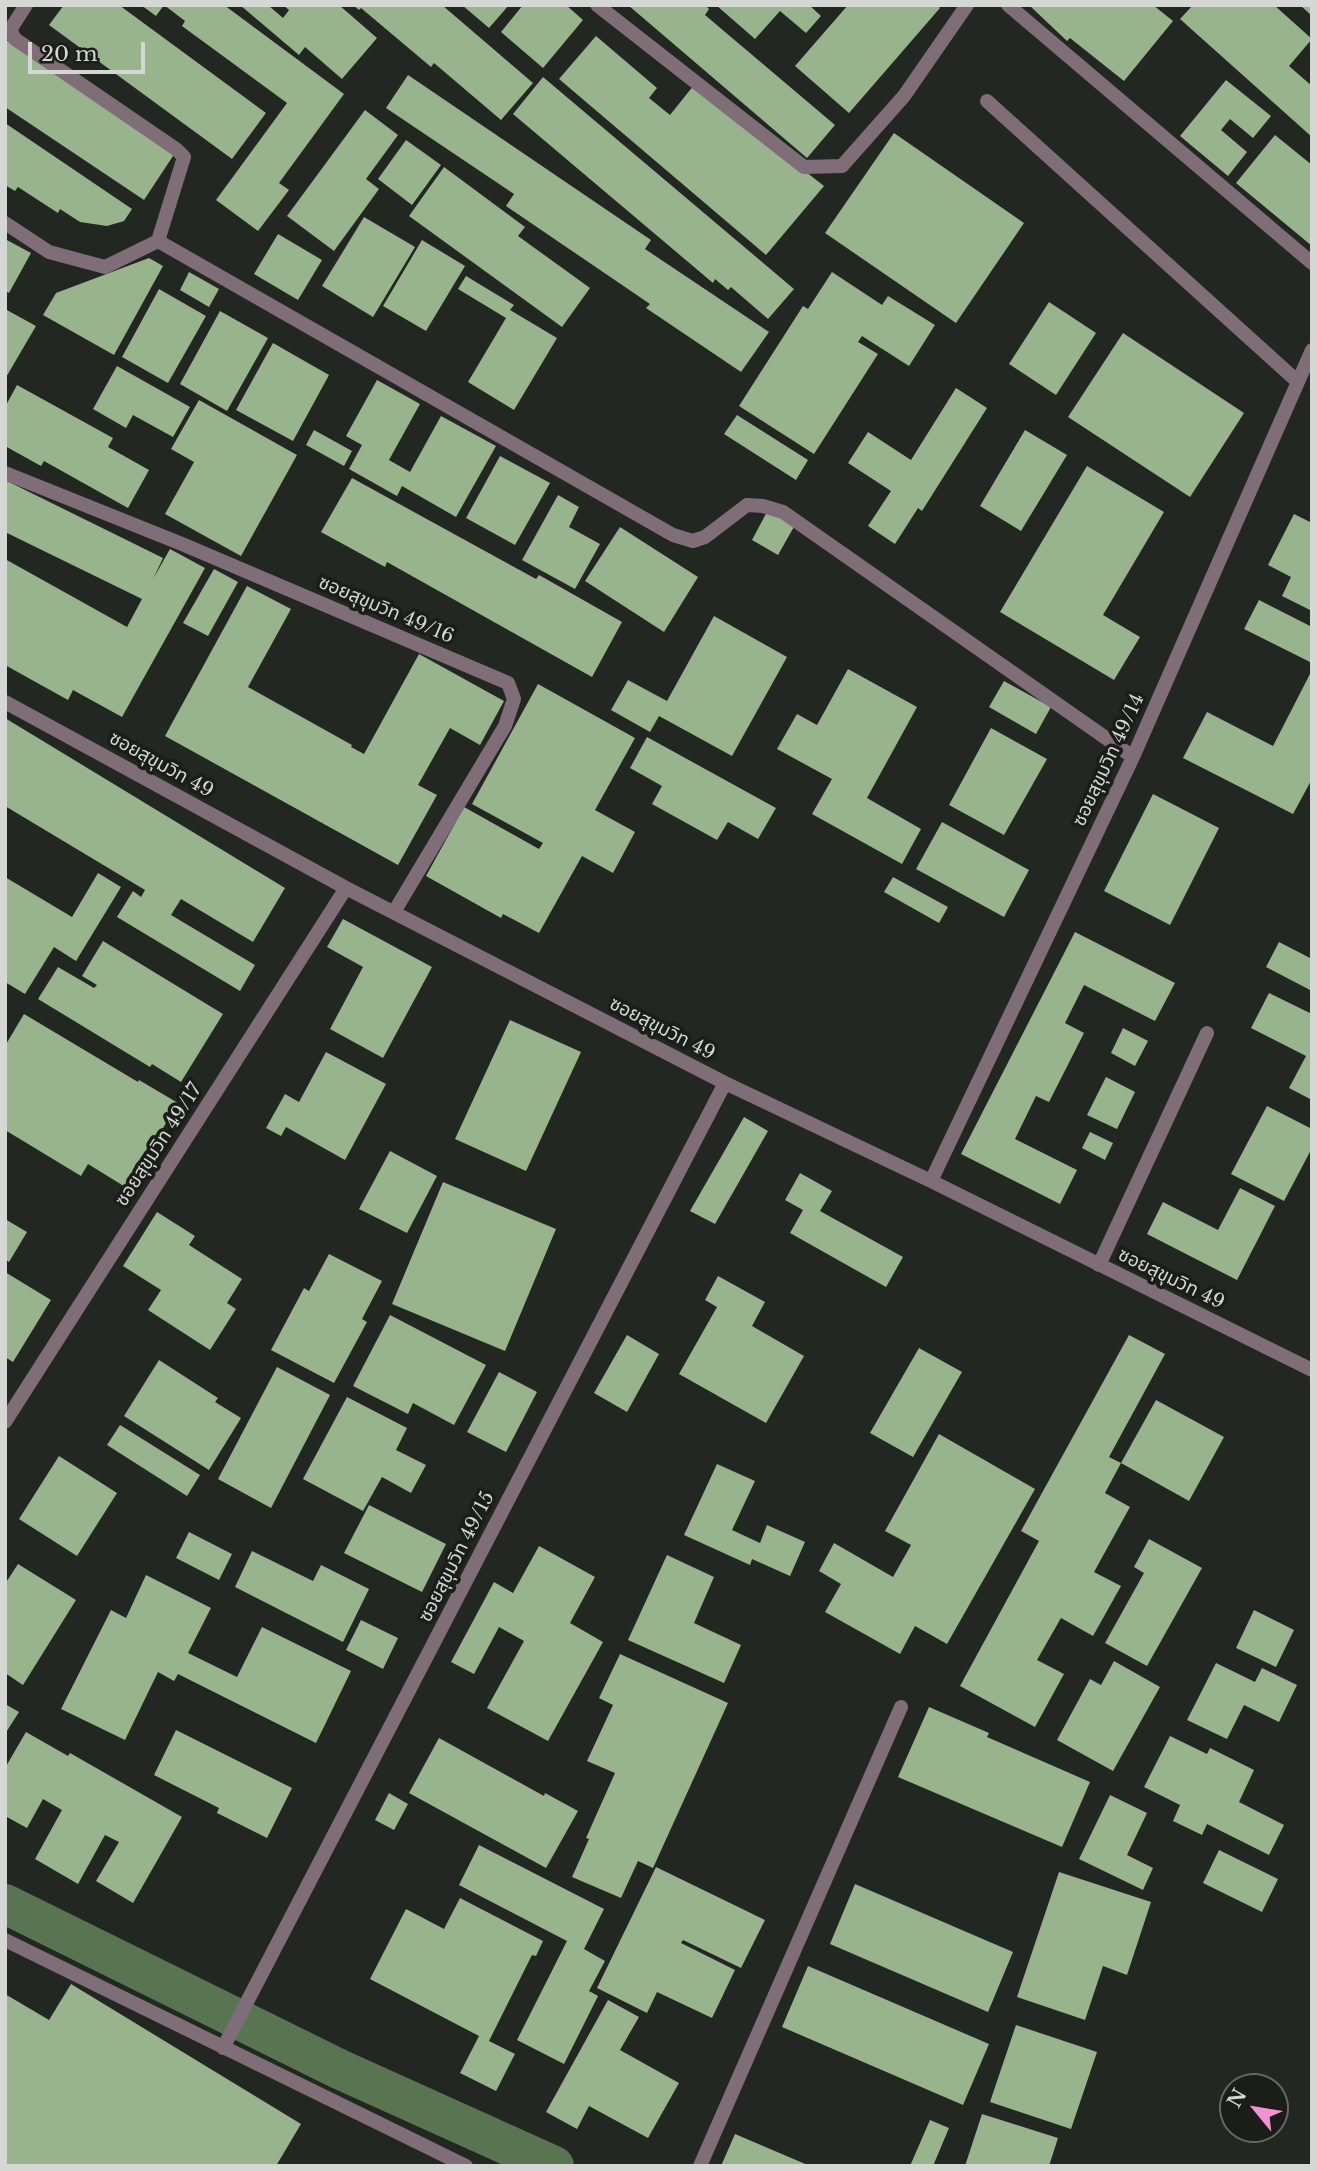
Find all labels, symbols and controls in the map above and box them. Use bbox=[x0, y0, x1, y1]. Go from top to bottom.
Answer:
scale bar bbox=[32, 28, 149, 72]
text: 20 m bbox=[41, 41, 98, 67]
street label: ซอยสุขุมวิท 49/16 bbox=[315, 571, 457, 649]
street label: ซอยสุขุมวิท 49/14 bbox=[1068, 690, 1150, 830]
street label: ซอยสุขุมวิท 49 bbox=[105, 727, 217, 803]
street label: ซอยสุขุมวิท 49 bbox=[605, 993, 719, 1065]
street label: ซอยสุขุมวิท 49/17 bbox=[111, 1079, 207, 1211]
street label: ซอยสุขุมวิท 49 bbox=[1114, 1243, 1228, 1315]
street label: ซอยสุขุมวิท 49/15 bbox=[414, 1488, 500, 1626]
north arrow bbox=[1219, 2073, 1289, 2143]
text: N bbox=[1223, 2085, 1252, 2112]

